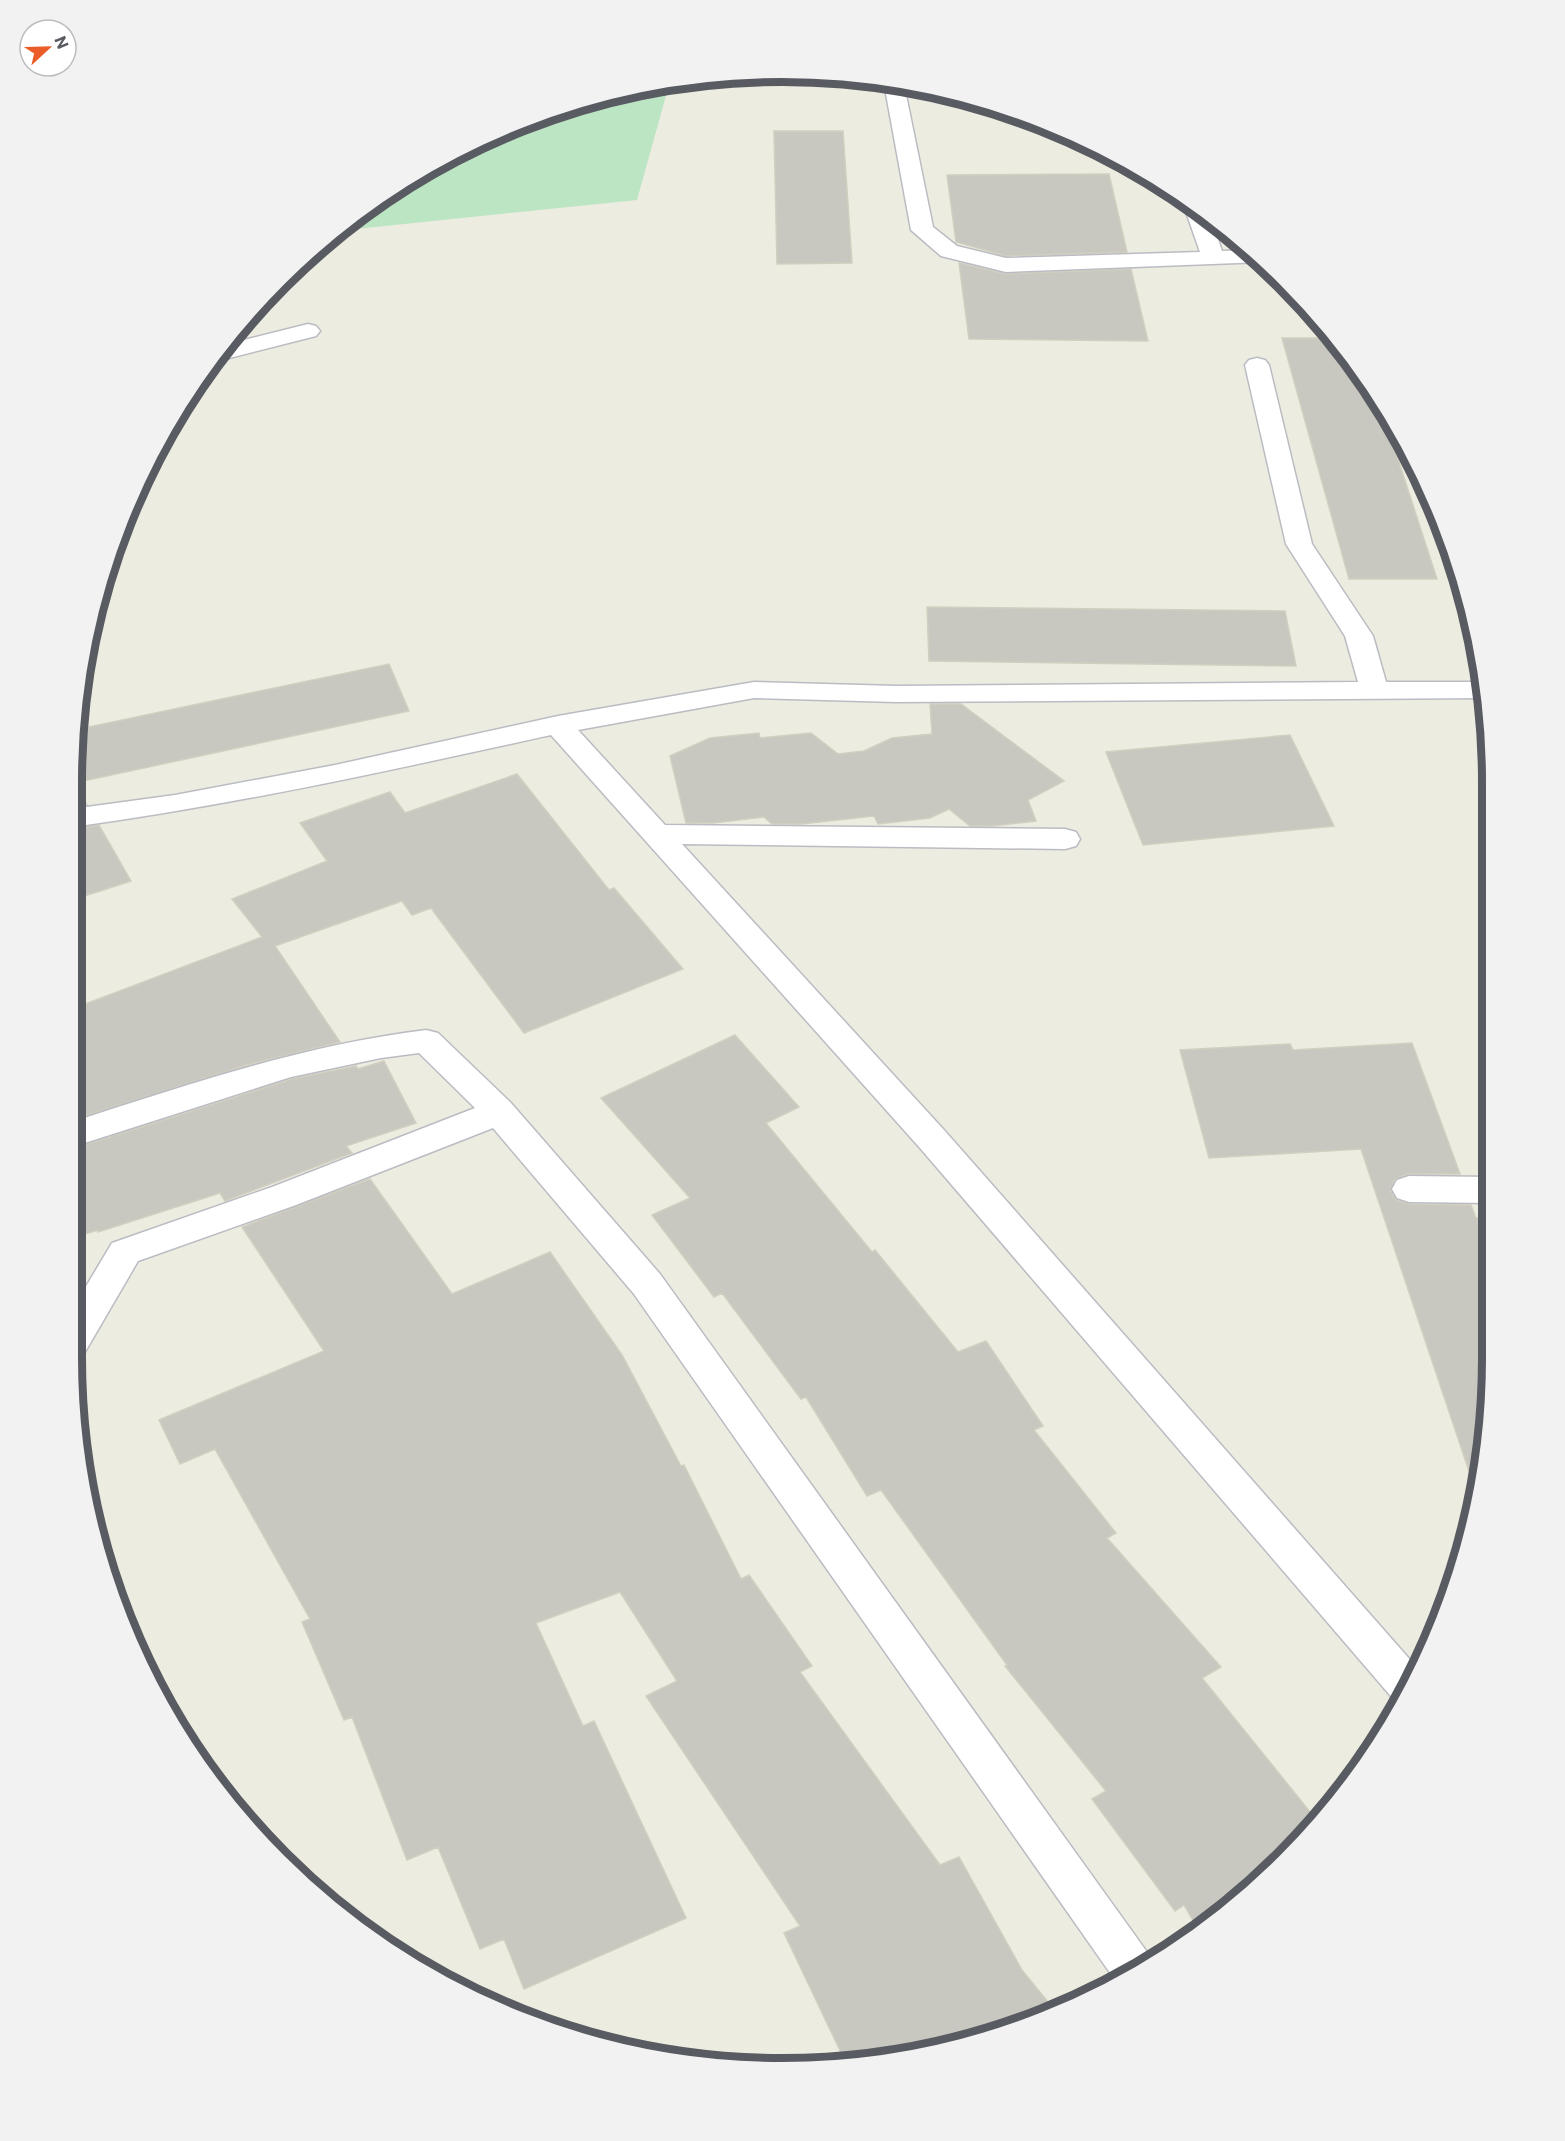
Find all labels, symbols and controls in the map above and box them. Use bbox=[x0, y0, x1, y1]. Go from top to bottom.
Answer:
north arrow bbox=[18, 18, 78, 78]
text: N bbox=[51, 33, 73, 51]

